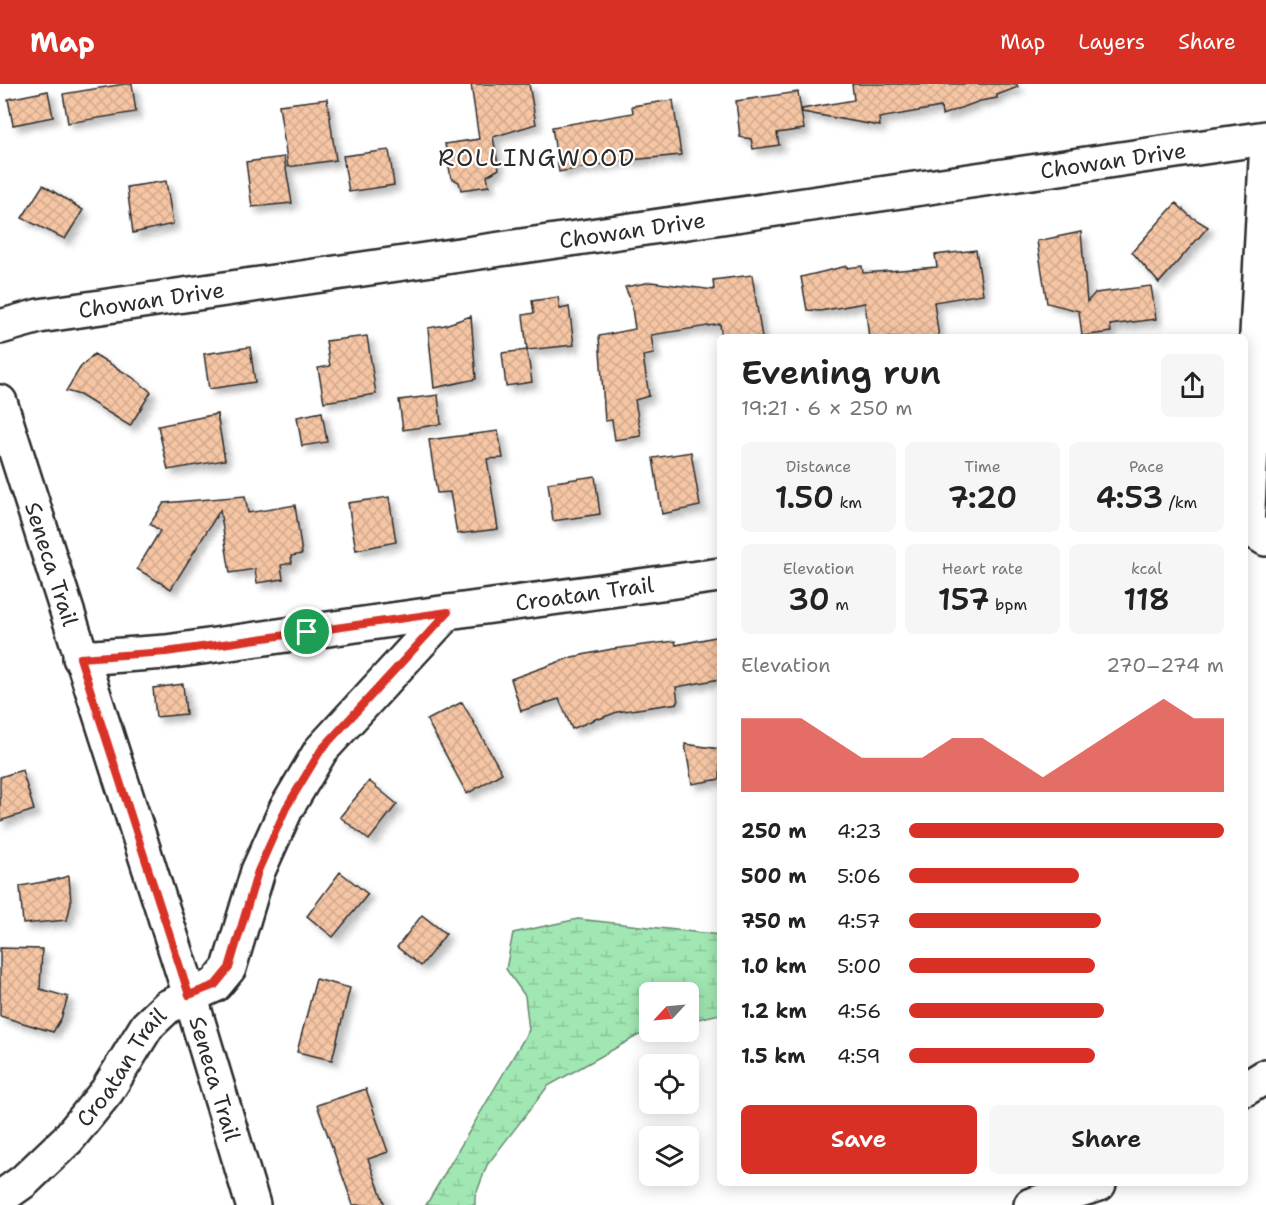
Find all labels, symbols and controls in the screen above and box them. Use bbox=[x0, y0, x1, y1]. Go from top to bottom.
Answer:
text: Map bbox=[30, 23, 95, 61]
text: Map bbox=[1000, 28, 1045, 56]
text: Layers bbox=[1078, 28, 1145, 56]
text: Share bbox=[1178, 28, 1236, 56]
street label: Chowan Drive bbox=[1038, 136, 1188, 186]
district label: ROLLINGWOOD bbox=[438, 142, 636, 174]
street label: Chowan Drive bbox=[557, 206, 707, 255]
street label: Chowan Drive bbox=[77, 275, 226, 325]
text: Evening run bbox=[741, 350, 941, 395]
button: share bbox=[1161, 354, 1224, 417]
text: 19:21 · 6 × 250 m bbox=[741, 395, 913, 421]
text: Distance bbox=[786, 456, 851, 477]
text: Time bbox=[964, 456, 1001, 477]
text: Pace bbox=[1129, 456, 1164, 477]
text: 1.50 bbox=[775, 477, 834, 518]
text: 7:20 bbox=[948, 477, 1017, 518]
text: 4:53 bbox=[1096, 477, 1163, 518]
text: km bbox=[834, 492, 862, 513]
text: /km bbox=[1163, 492, 1197, 513]
street label: Seneca Trail bbox=[18, 498, 85, 630]
text: Elevation bbox=[783, 558, 854, 579]
text: Heart rate bbox=[942, 558, 1023, 579]
text: kcal bbox=[1131, 558, 1162, 579]
street label: Croatan Trail bbox=[514, 570, 656, 618]
text: 30 bbox=[788, 579, 830, 620]
text: 157 bbox=[938, 579, 990, 620]
text: 118 bbox=[1123, 579, 1170, 620]
text: m bbox=[830, 594, 849, 615]
text: bpm bbox=[990, 594, 1027, 615]
pin bbox=[281, 606, 332, 657]
icon: arrive bbox=[290, 615, 323, 648]
text: Elevation bbox=[741, 652, 831, 678]
text: 270–274 m bbox=[1106, 652, 1224, 678]
text: 250 m bbox=[741, 818, 806, 844]
text: 4:23 bbox=[837, 818, 882, 844]
text: 500 m bbox=[741, 863, 807, 889]
text: 5:06 bbox=[837, 863, 881, 889]
text: 750 m bbox=[741, 908, 806, 934]
text: 4:57 bbox=[837, 908, 880, 934]
text: 1.0 km bbox=[741, 953, 806, 979]
text: 5:00 bbox=[837, 953, 881, 979]
north arrow bbox=[639, 982, 699, 1042]
map controls bbox=[639, 982, 699, 1186]
text: 1.2 km bbox=[741, 998, 807, 1024]
text: 4:56 bbox=[837, 998, 881, 1024]
street label: Croatan Trail bbox=[70, 1001, 173, 1133]
street label: Seneca Trail bbox=[182, 1013, 247, 1145]
text: 1.5 km bbox=[741, 1043, 805, 1069]
text: 4:59 bbox=[837, 1043, 881, 1069]
button: locate bbox=[639, 1054, 699, 1114]
button: Save bbox=[741, 1105, 977, 1174]
button: Share bbox=[989, 1105, 1224, 1174]
button: layers bbox=[639, 1126, 699, 1186]

